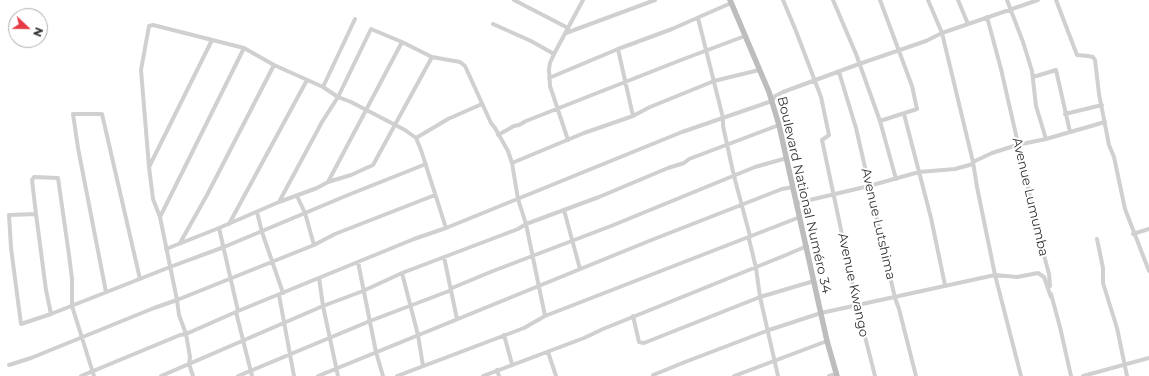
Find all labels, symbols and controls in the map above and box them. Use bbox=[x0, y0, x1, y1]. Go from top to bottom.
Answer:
north arrow bbox=[8, 8, 48, 48]
text: N bbox=[30, 25, 46, 39]
street label: Boulevard National Numéro 34 bbox=[774, 95, 834, 295]
street label: Avenue Lumumba bbox=[1009, 136, 1051, 258]
street label: Avenue Lutshima bbox=[858, 167, 898, 281]
street label: Avenue Kwango bbox=[834, 232, 872, 338]

